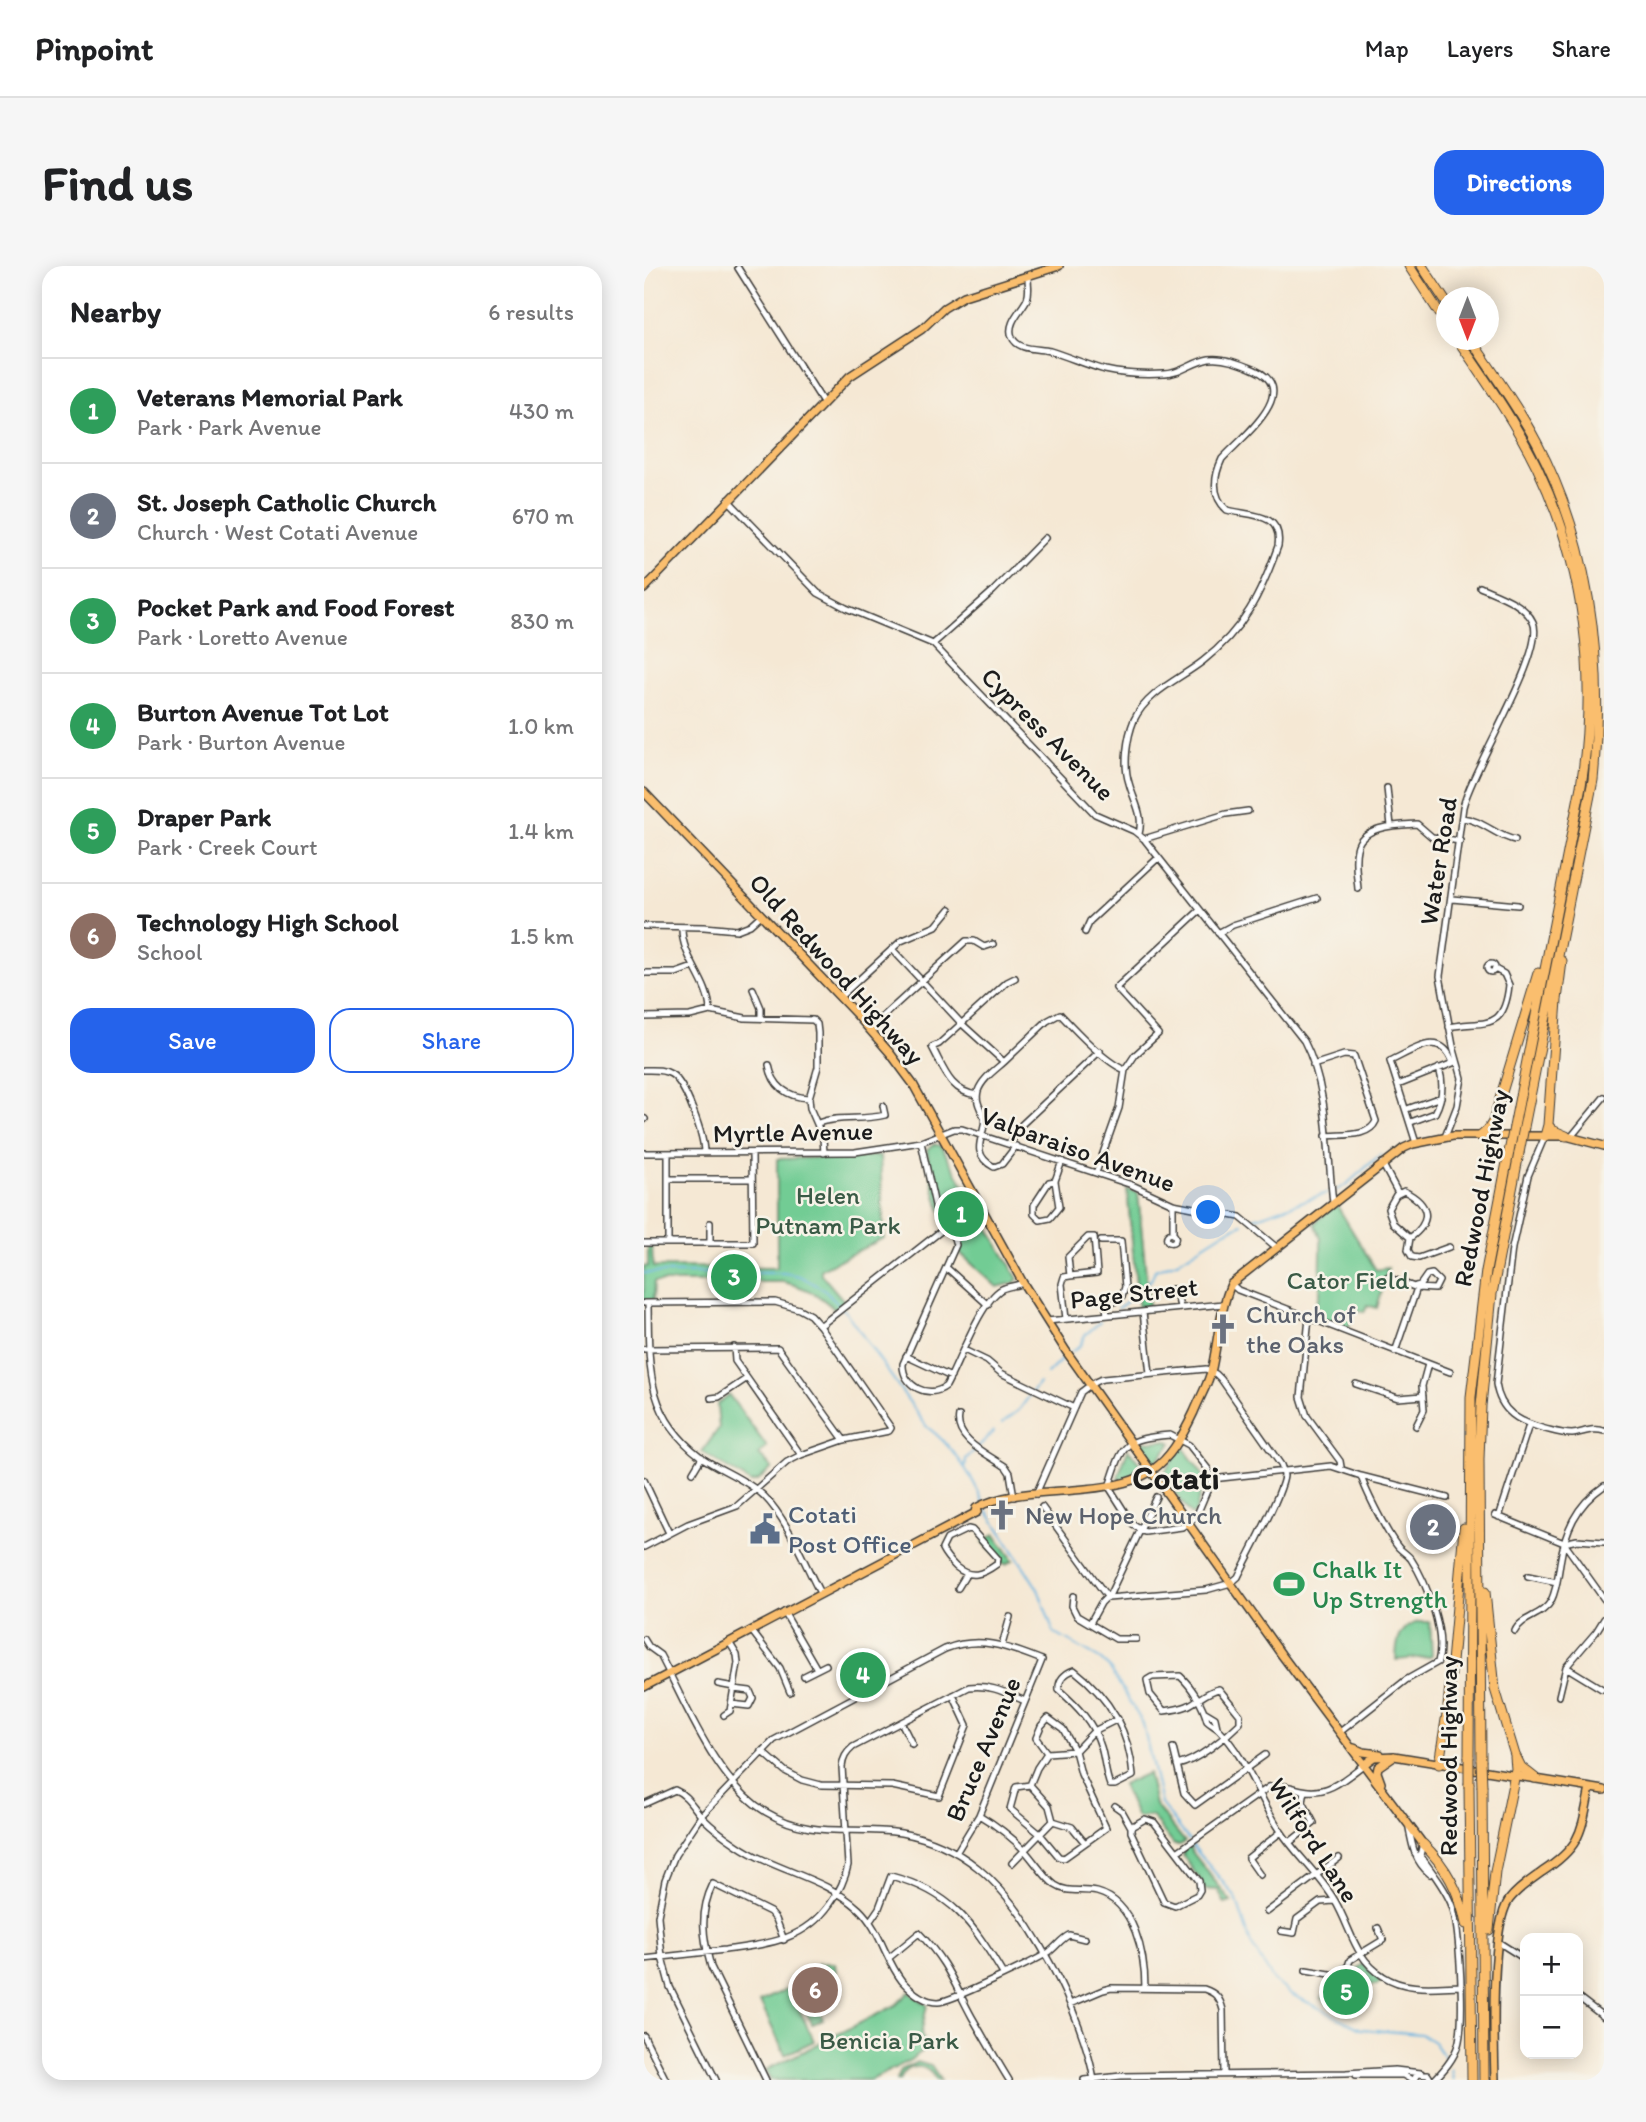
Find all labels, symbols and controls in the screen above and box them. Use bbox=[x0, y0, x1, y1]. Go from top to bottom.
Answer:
text: Pinpoint bbox=[35, 29, 153, 68]
text: Map bbox=[1365, 34, 1409, 63]
text: Layers bbox=[1447, 34, 1514, 63]
text: Share bbox=[1552, 34, 1611, 63]
button: Directions bbox=[1434, 150, 1604, 215]
text: Find us bbox=[42, 153, 193, 212]
north arrow bbox=[1436, 287, 1499, 350]
text: Nearby bbox=[70, 293, 161, 330]
text: 6 results bbox=[488, 298, 574, 326]
text: Veterans Memorial Park bbox=[137, 381, 403, 413]
text: 1 bbox=[88, 397, 98, 425]
text: 430 m bbox=[509, 397, 574, 425]
text: Park · Park Avenue bbox=[137, 413, 322, 441]
text: St. Joseph Catholic Church bbox=[137, 486, 436, 518]
text: 2 bbox=[87, 502, 99, 530]
text: 670 m bbox=[512, 502, 574, 530]
text: Church · West Cotati Avenue bbox=[137, 518, 418, 546]
text: Pocket Park and Food Forest bbox=[137, 591, 454, 623]
text: 3 bbox=[87, 607, 99, 635]
text: 830 m bbox=[510, 607, 574, 635]
text: Park · Loretto Avenue bbox=[137, 623, 348, 651]
street label: Cypress Avenue bbox=[975, 661, 1121, 807]
text: Burton Avenue Tot Lot bbox=[137, 696, 389, 728]
text: 4 bbox=[86, 712, 100, 740]
text: 1.0 km bbox=[508, 712, 574, 740]
text: Park · Burton Avenue bbox=[137, 728, 345, 756]
street label: Water Road bbox=[1412, 795, 1464, 927]
text: Draper Park bbox=[137, 801, 271, 833]
text: 5 bbox=[87, 817, 99, 845]
text: 1.4 km bbox=[508, 817, 574, 845]
text: Park · Creek Court bbox=[137, 833, 318, 861]
street label: Old Redwood Highway bbox=[743, 867, 931, 1071]
text: Technology High School bbox=[137, 906, 399, 938]
text: 6 bbox=[87, 922, 99, 950]
text: 1.5 km bbox=[510, 922, 574, 950]
text: School bbox=[137, 938, 202, 966]
button: Save bbox=[70, 1008, 315, 1073]
button: Share bbox=[329, 1008, 574, 1073]
street label: Redwood Highway bbox=[1446, 1087, 1516, 1289]
street label: Valparaiso Avenue bbox=[976, 1099, 1180, 1199]
street label: Myrtle Avenue bbox=[713, 1115, 873, 1149]
park label: Helen Putnam Park bbox=[755, 1179, 901, 1241]
pin: 1 bbox=[938, 1188, 984, 1240]
your location bbox=[1191, 1195, 1225, 1229]
pin: 3 bbox=[711, 1251, 757, 1303]
park label: Cator Field bbox=[1287, 1264, 1410, 1296]
street label: Page Street bbox=[1068, 1270, 1200, 1316]
place label: Church of the Oaks bbox=[1246, 1298, 1356, 1360]
church icon: Church of the Oaks bbox=[1206, 1312, 1240, 1346]
district label: Cotati bbox=[1132, 1458, 1220, 1497]
place label: Cotati Post Office bbox=[788, 1498, 912, 1560]
church icon: New Hope Church bbox=[985, 1498, 1019, 1532]
place label: New Hope Church bbox=[1025, 1499, 1222, 1531]
pin: 2 bbox=[1410, 1501, 1456, 1553]
public building icon: Cotati Post Office bbox=[748, 1512, 782, 1546]
place label: Chalk It Up Strength bbox=[1312, 1553, 1448, 1615]
sports icon: Chalk It Up Strength bbox=[1272, 1567, 1306, 1601]
pin: 4 bbox=[840, 1649, 886, 1701]
street label: Redwood Highway bbox=[1432, 1656, 1464, 1856]
street label: Bruce Avenue bbox=[938, 1672, 1028, 1826]
street label: Wilford Lane bbox=[1262, 1771, 1366, 1909]
map controls bbox=[1520, 1933, 1583, 2059]
button: + bbox=[1520, 1933, 1583, 1996]
pin: 6 bbox=[792, 1964, 838, 2016]
pin: 5 bbox=[1323, 1966, 1369, 2018]
button: − bbox=[1520, 1996, 1583, 2059]
park label: Benicia Park bbox=[819, 2024, 959, 2056]

